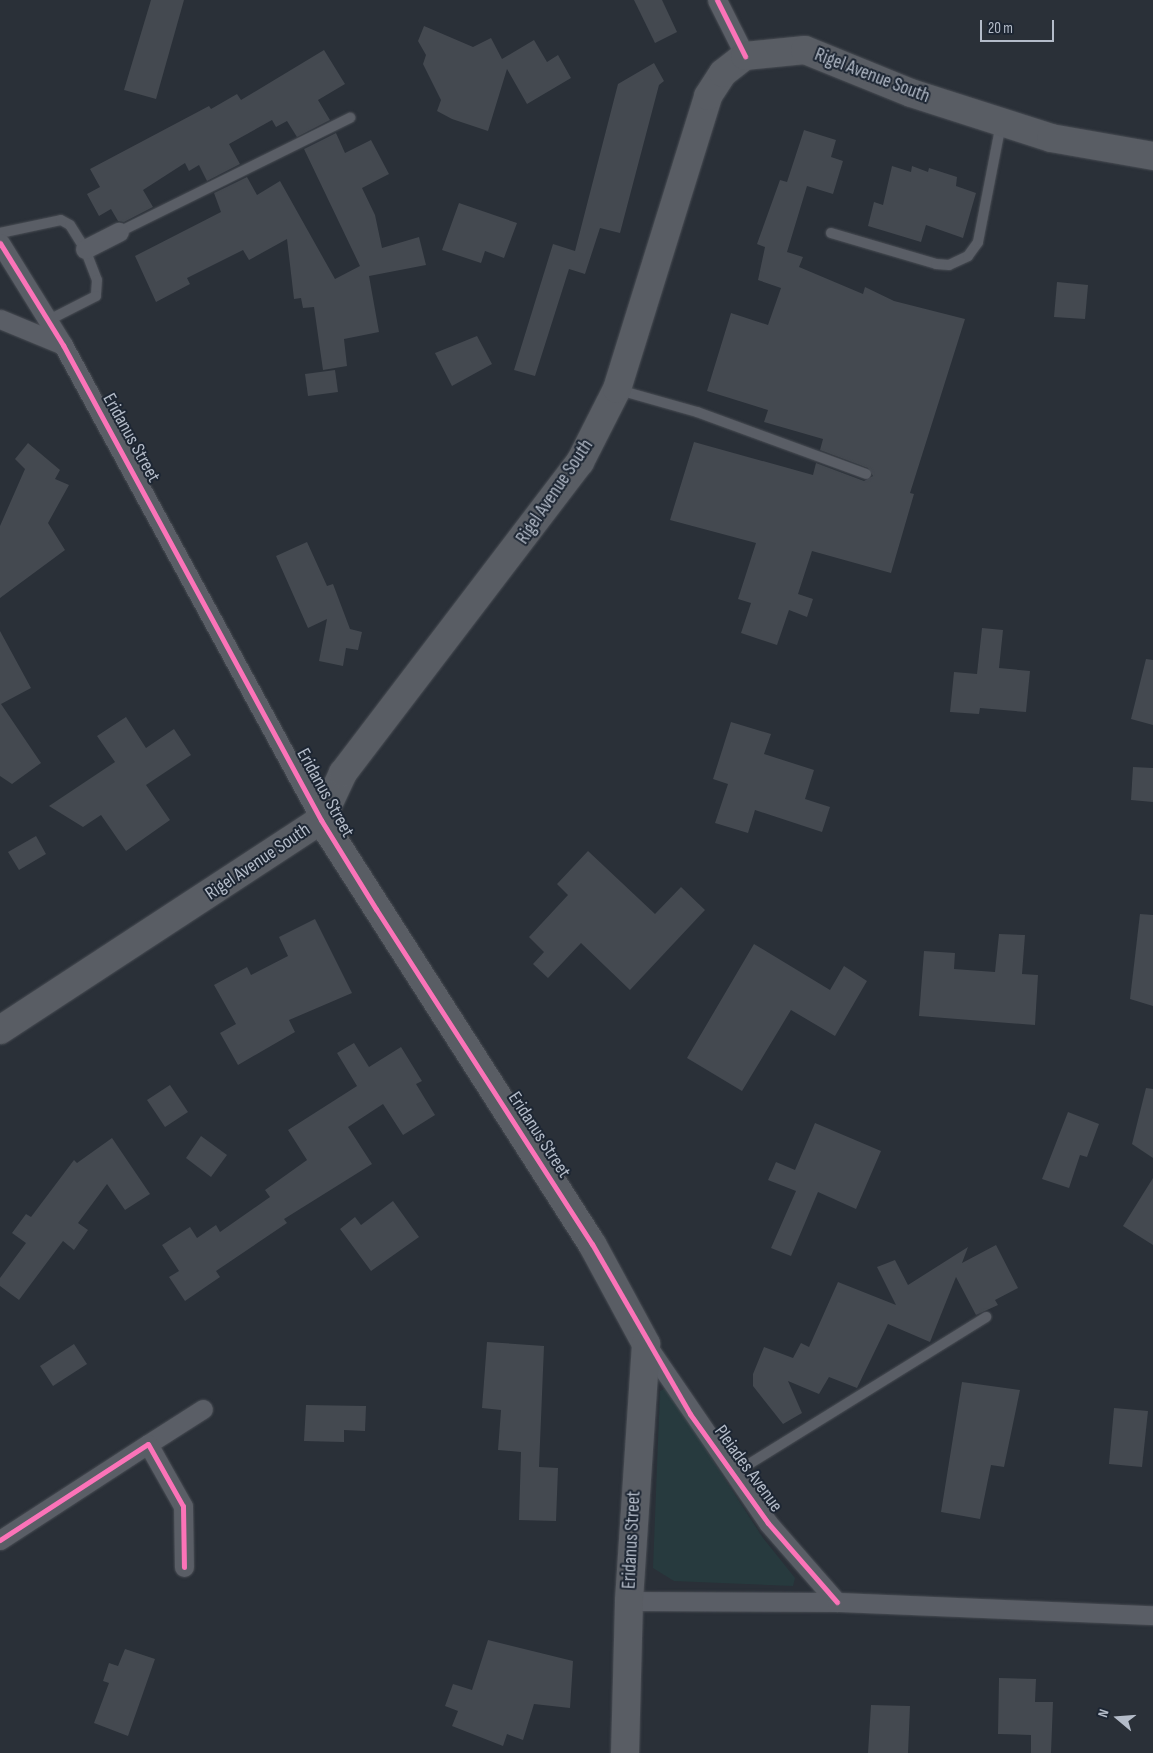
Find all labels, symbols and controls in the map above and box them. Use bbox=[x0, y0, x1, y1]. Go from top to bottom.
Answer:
scale bar bbox=[983, 10, 1057, 42]
text: 20 m bbox=[988, 19, 1013, 38]
street label: Rigel Avenue South bbox=[811, 44, 933, 108]
street label: Eridanus Street bbox=[97, 390, 165, 486]
street label: Rigel Avenue South bbox=[512, 435, 598, 549]
street label: Eridanus Street bbox=[291, 745, 359, 841]
street label: Rigel Avenue South bbox=[201, 819, 315, 905]
street label: Eridanus Street bbox=[503, 1088, 575, 1182]
street label: Pleiades Avenue bbox=[709, 1421, 787, 1517]
street label: Eridanus Street bbox=[618, 1490, 646, 1590]
north arrow bbox=[1093, 1693, 1143, 1743]
text: N bbox=[1094, 1707, 1112, 1719]

